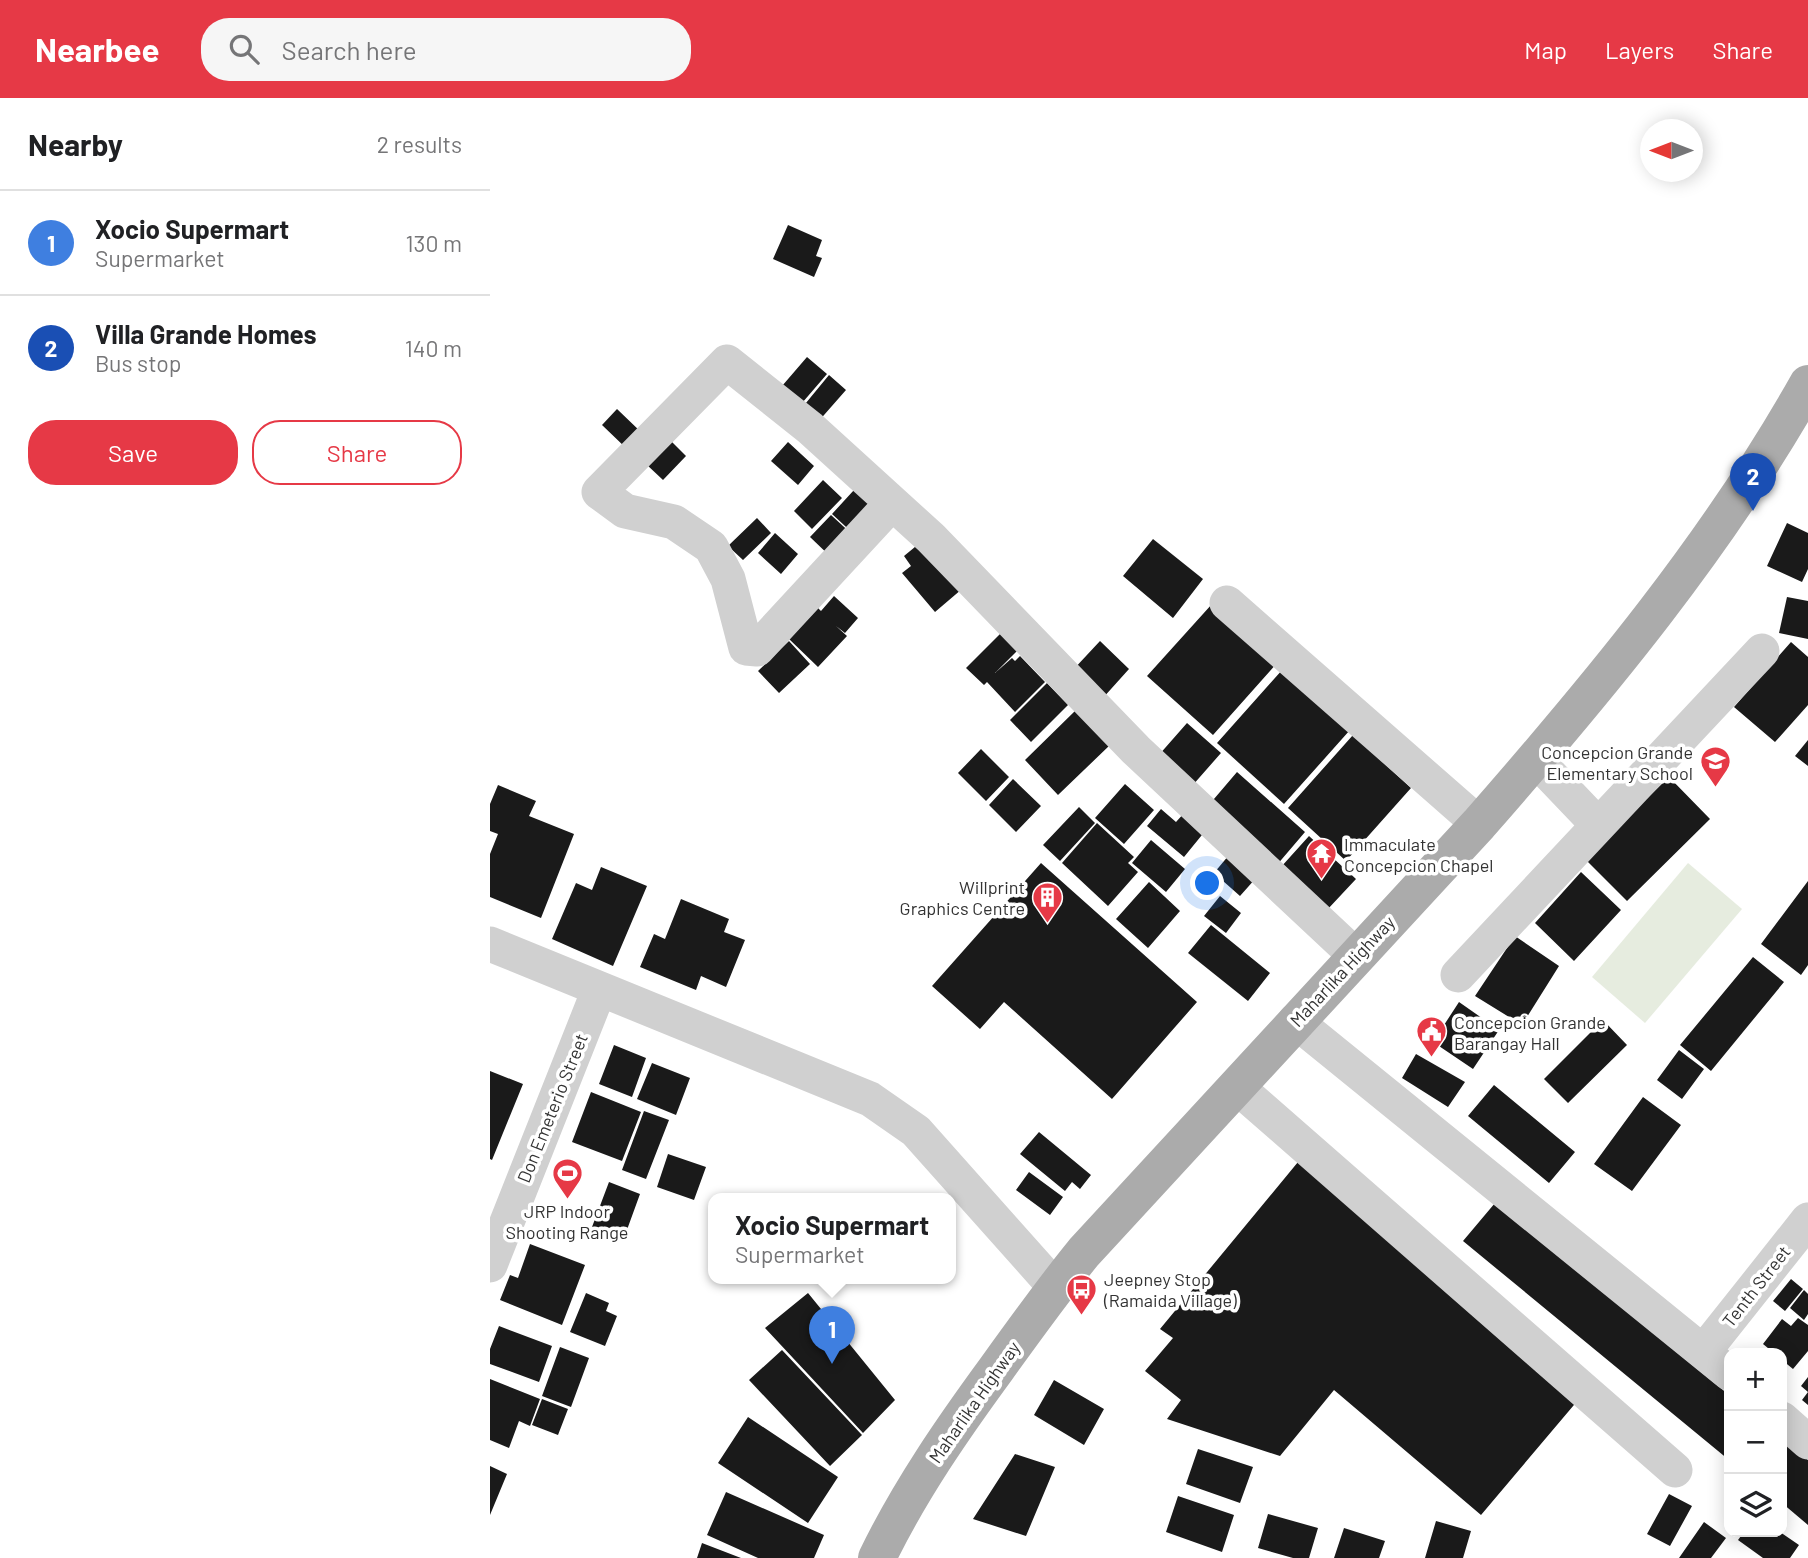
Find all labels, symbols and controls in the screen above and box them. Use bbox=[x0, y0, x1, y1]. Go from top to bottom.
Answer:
search box bbox=[201, 18, 691, 81]
text: Nearbee bbox=[35, 29, 159, 69]
icon: search bbox=[225, 30, 263, 68]
text: Search here bbox=[281, 34, 417, 65]
text: Map bbox=[1524, 35, 1567, 64]
text: Layers bbox=[1605, 35, 1674, 64]
text: Share bbox=[1712, 35, 1773, 64]
north arrow bbox=[1640, 119, 1703, 182]
text: Nearby bbox=[28, 126, 123, 162]
text: 2 results bbox=[377, 130, 462, 158]
text: Xocio Supermart bbox=[95, 213, 289, 244]
text: 1 bbox=[47, 229, 55, 257]
text: 130 m bbox=[405, 229, 462, 257]
text: Supermarket bbox=[95, 244, 225, 272]
text: Villa Grande Homes bbox=[95, 318, 317, 349]
text: 2 bbox=[45, 334, 57, 362]
text: 140 m bbox=[405, 334, 462, 362]
text: Bus stop bbox=[95, 349, 181, 377]
button: Save bbox=[28, 420, 238, 485]
button: Share bbox=[252, 420, 462, 485]
pin: 2 bbox=[1730, 453, 1776, 511]
place label: Concepcion Grande Elementary School bbox=[1541, 741, 1693, 784]
school or university icon: Concepcion Grande Elementary School bbox=[1699, 745, 1733, 789]
place label: Immaculate Concepcion Chapel bbox=[1344, 833, 1493, 876]
temple icon: Immaculate Concepcion Chapel bbox=[1304, 837, 1338, 881]
your location bbox=[1190, 866, 1224, 900]
place label: Willprint Graphics Centre bbox=[900, 876, 1025, 919]
building icon: Willprint Graphics Centre bbox=[1031, 880, 1065, 924]
street label: Maharlika Highway bbox=[1285, 911, 1399, 1031]
place label: Concepcion Grande Barangay Hall bbox=[1454, 1011, 1606, 1054]
public building icon: Concepcion Grande Barangay Hall bbox=[1414, 1015, 1448, 1059]
street label: Don Emeterio Street bbox=[512, 1030, 592, 1186]
sports icon: JRP Indoor Shooting Range bbox=[550, 1156, 584, 1200]
popup bbox=[708, 1193, 956, 1284]
place label: JRP Indoor Shooting Range bbox=[506, 1200, 628, 1243]
text: Xocio Supermart bbox=[735, 1209, 929, 1240]
text: Supermarket bbox=[735, 1240, 865, 1268]
street label: Tenth Street bbox=[1717, 1241, 1795, 1331]
place label: Jeepney Stop (Ramaida Village) bbox=[1103, 1268, 1237, 1311]
bus stop icon: Jeepney Stop (Ramaida Village) bbox=[1064, 1272, 1098, 1316]
pin: 1 bbox=[809, 1306, 855, 1364]
street label: Maharlika Highway bbox=[924, 1337, 1024, 1467]
map controls bbox=[1724, 1348, 1787, 1537]
button: + bbox=[1724, 1348, 1787, 1411]
button: − bbox=[1724, 1411, 1787, 1474]
button: layers bbox=[1724, 1474, 1787, 1537]

